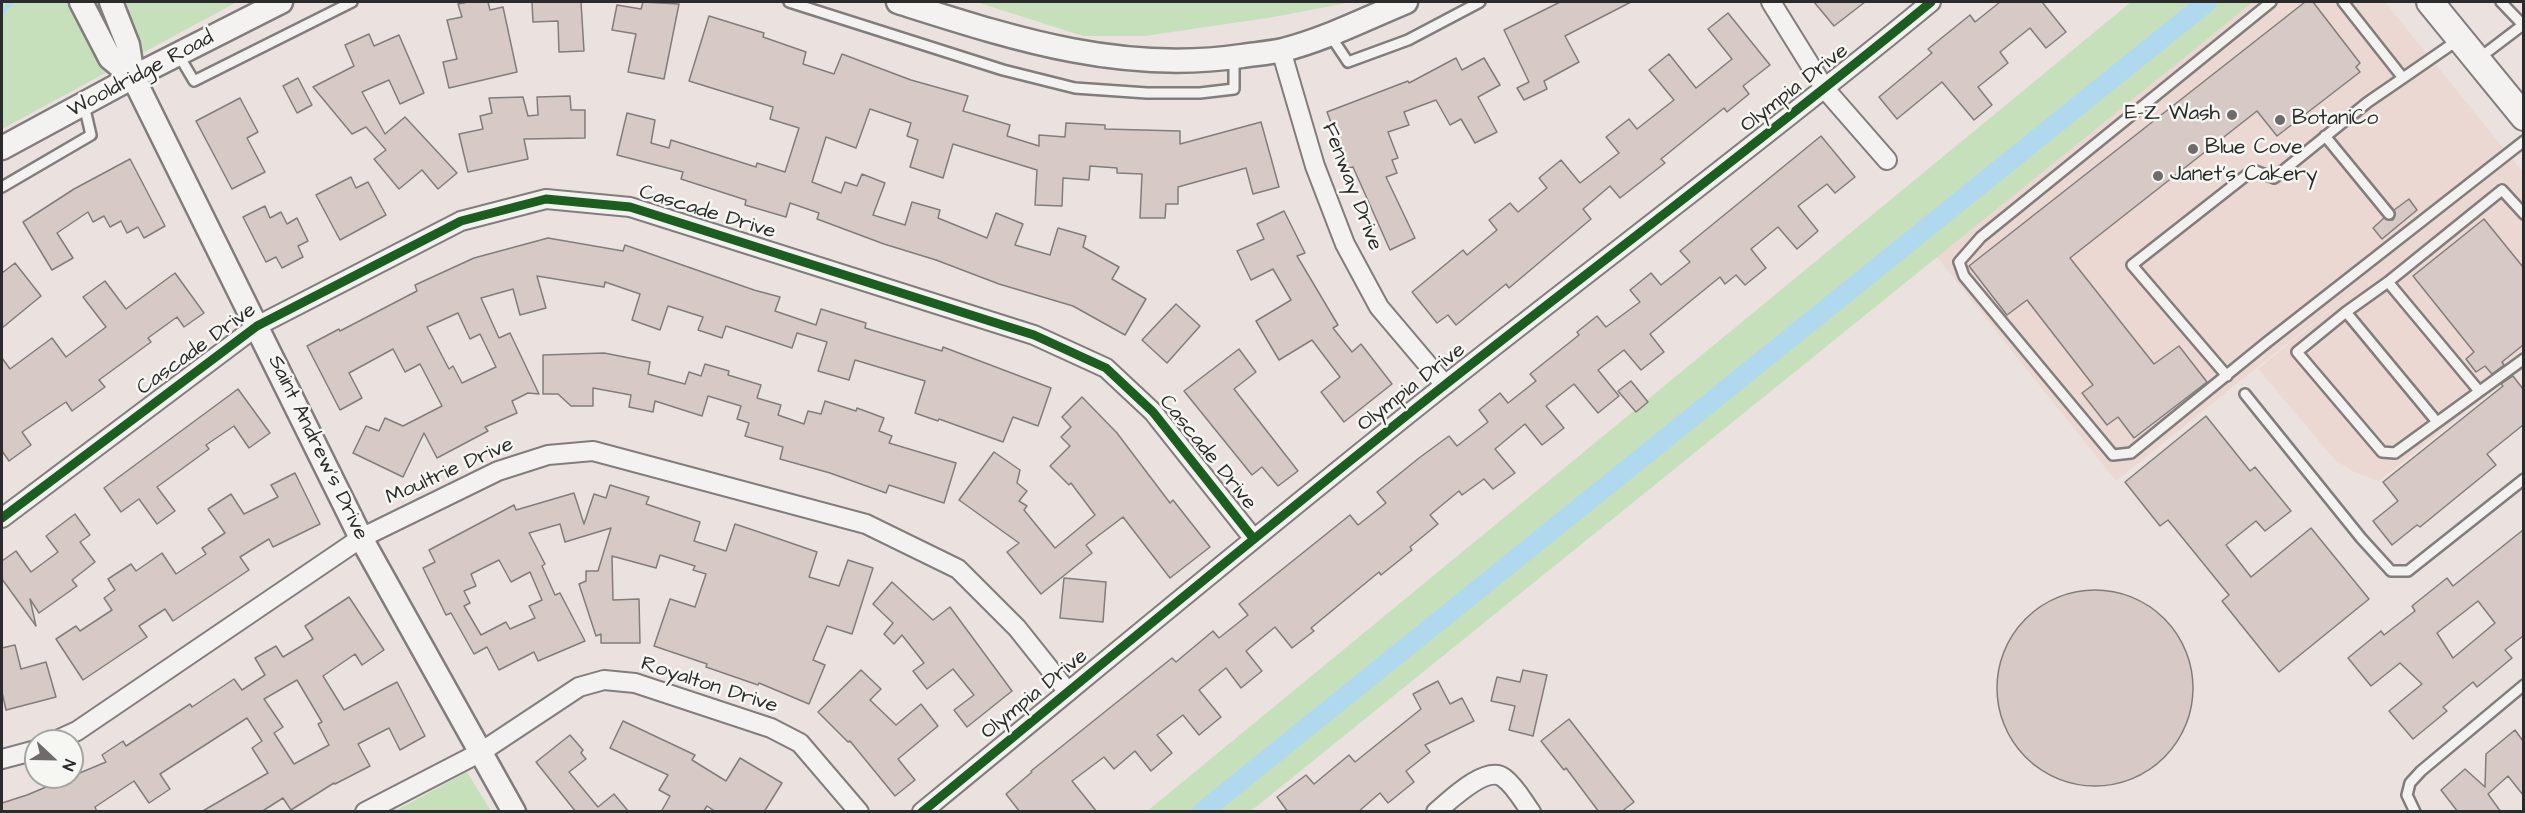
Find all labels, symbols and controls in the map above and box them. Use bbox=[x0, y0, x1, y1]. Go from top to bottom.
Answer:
street label: Wooldridge Road bbox=[64, 26, 218, 124]
street label: Olympia Drive bbox=[1736, 39, 1854, 139]
place label: E-Z Wash bbox=[2125, 102, 2220, 128]
place label: BotaniCo bbox=[2292, 107, 2378, 133]
marker: E-Z Wash bbox=[2225, 108, 2239, 122]
marker: BotaniCo bbox=[2273, 113, 2287, 127]
street label: Fenway Drive bbox=[1315, 120, 1387, 254]
place label: Blue Cove bbox=[2205, 136, 2303, 162]
marker: Blue Cove bbox=[2186, 142, 2200, 156]
place label: Janet's Cakery bbox=[2170, 163, 2317, 189]
marker: Janet's Cakery bbox=[2151, 169, 2165, 183]
street label: Cascade Drive bbox=[636, 180, 778, 246]
street label: Cascade Drive bbox=[132, 298, 262, 402]
street label: Olympia Drive bbox=[1353, 338, 1471, 438]
street label: Saint Andrew's Drive bbox=[261, 352, 373, 544]
street label: Cascade Drive bbox=[1153, 390, 1261, 516]
street label: Moultrie Drive bbox=[382, 433, 518, 511]
street label: Olympia Drive bbox=[977, 644, 1093, 746]
street label: Royalton Drive bbox=[638, 652, 780, 720]
north arrow bbox=[24, 729, 84, 789]
text: N bbox=[57, 756, 81, 774]

